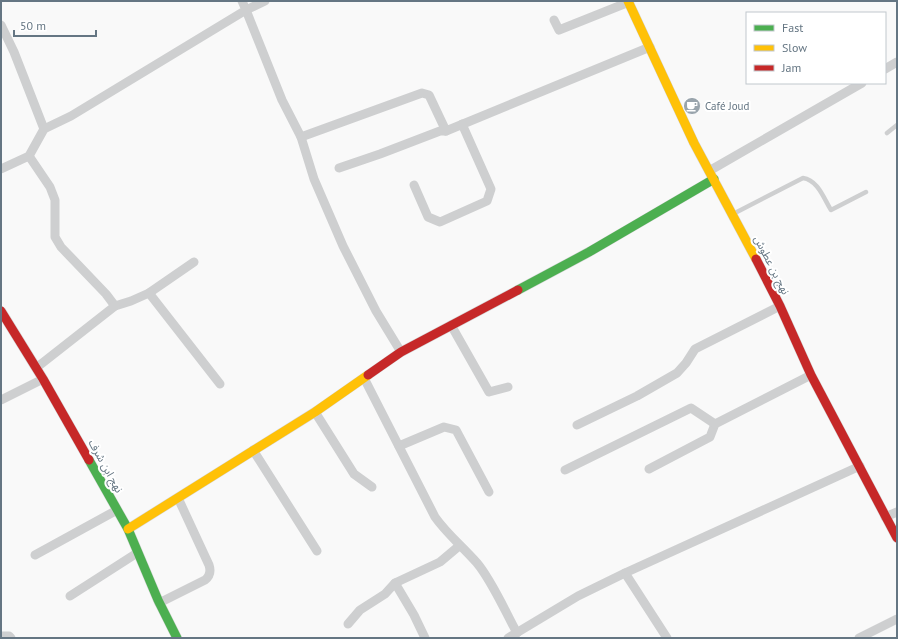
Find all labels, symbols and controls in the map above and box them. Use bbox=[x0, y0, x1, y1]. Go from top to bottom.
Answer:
scale bar bbox=[14, 12, 96, 38]
legend bbox=[746, 12, 886, 84]
text: 50 m bbox=[20, 18, 46, 33]
text: Fast bbox=[782, 20, 803, 35]
text: Slow bbox=[782, 40, 807, 55]
text: Jam bbox=[781, 60, 801, 75]
cafe icon: Café Joud bbox=[682, 96, 702, 116]
place label: Café Joud bbox=[705, 99, 749, 113]
street label: نهج بن عطوش bbox=[750, 233, 793, 297]
street label: نهج ابن شرف bbox=[85, 437, 126, 496]

